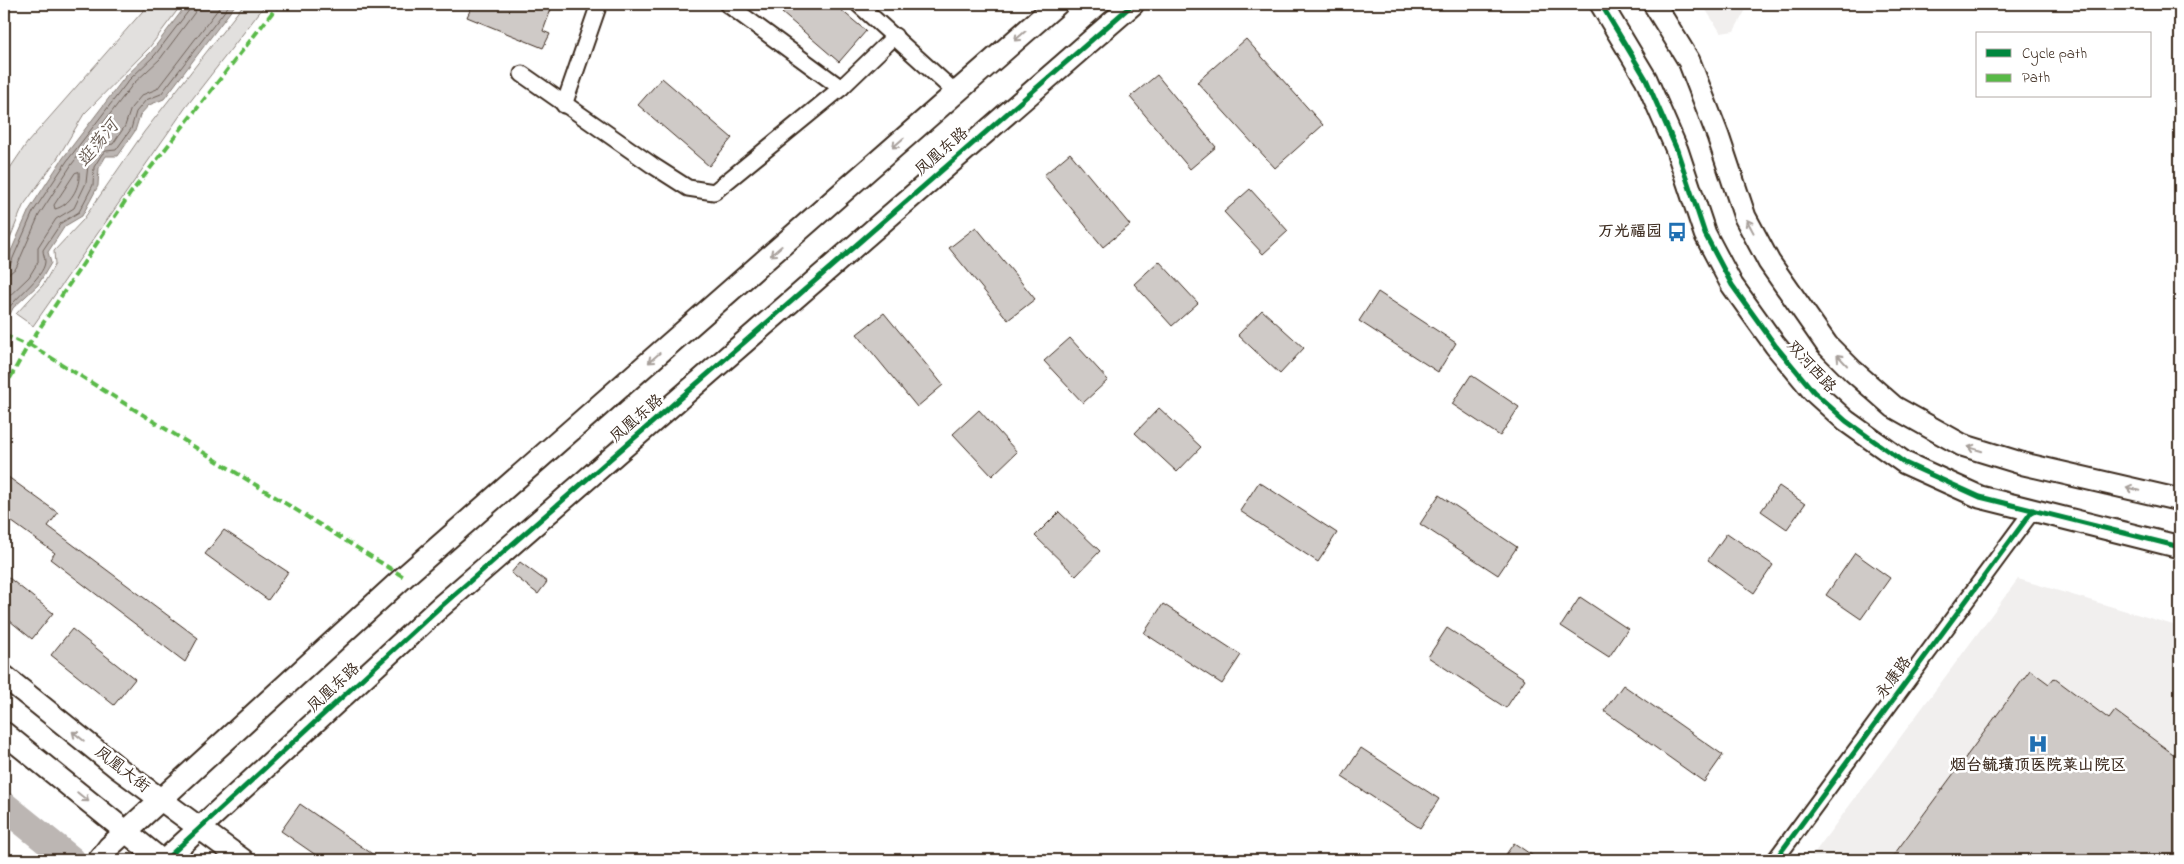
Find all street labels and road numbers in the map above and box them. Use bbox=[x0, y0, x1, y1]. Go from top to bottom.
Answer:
street label: 凤凰东路 bbox=[910, 122, 974, 182]
street label: 双河西路 bbox=[1781, 335, 1841, 399]
street label: 凤凰东路 bbox=[605, 389, 669, 449]
street label: 永康路 bbox=[1870, 652, 1918, 704]
street label: 凤凰东路 bbox=[302, 657, 366, 719]
street label: 凤凰大街 bbox=[89, 741, 155, 799]

